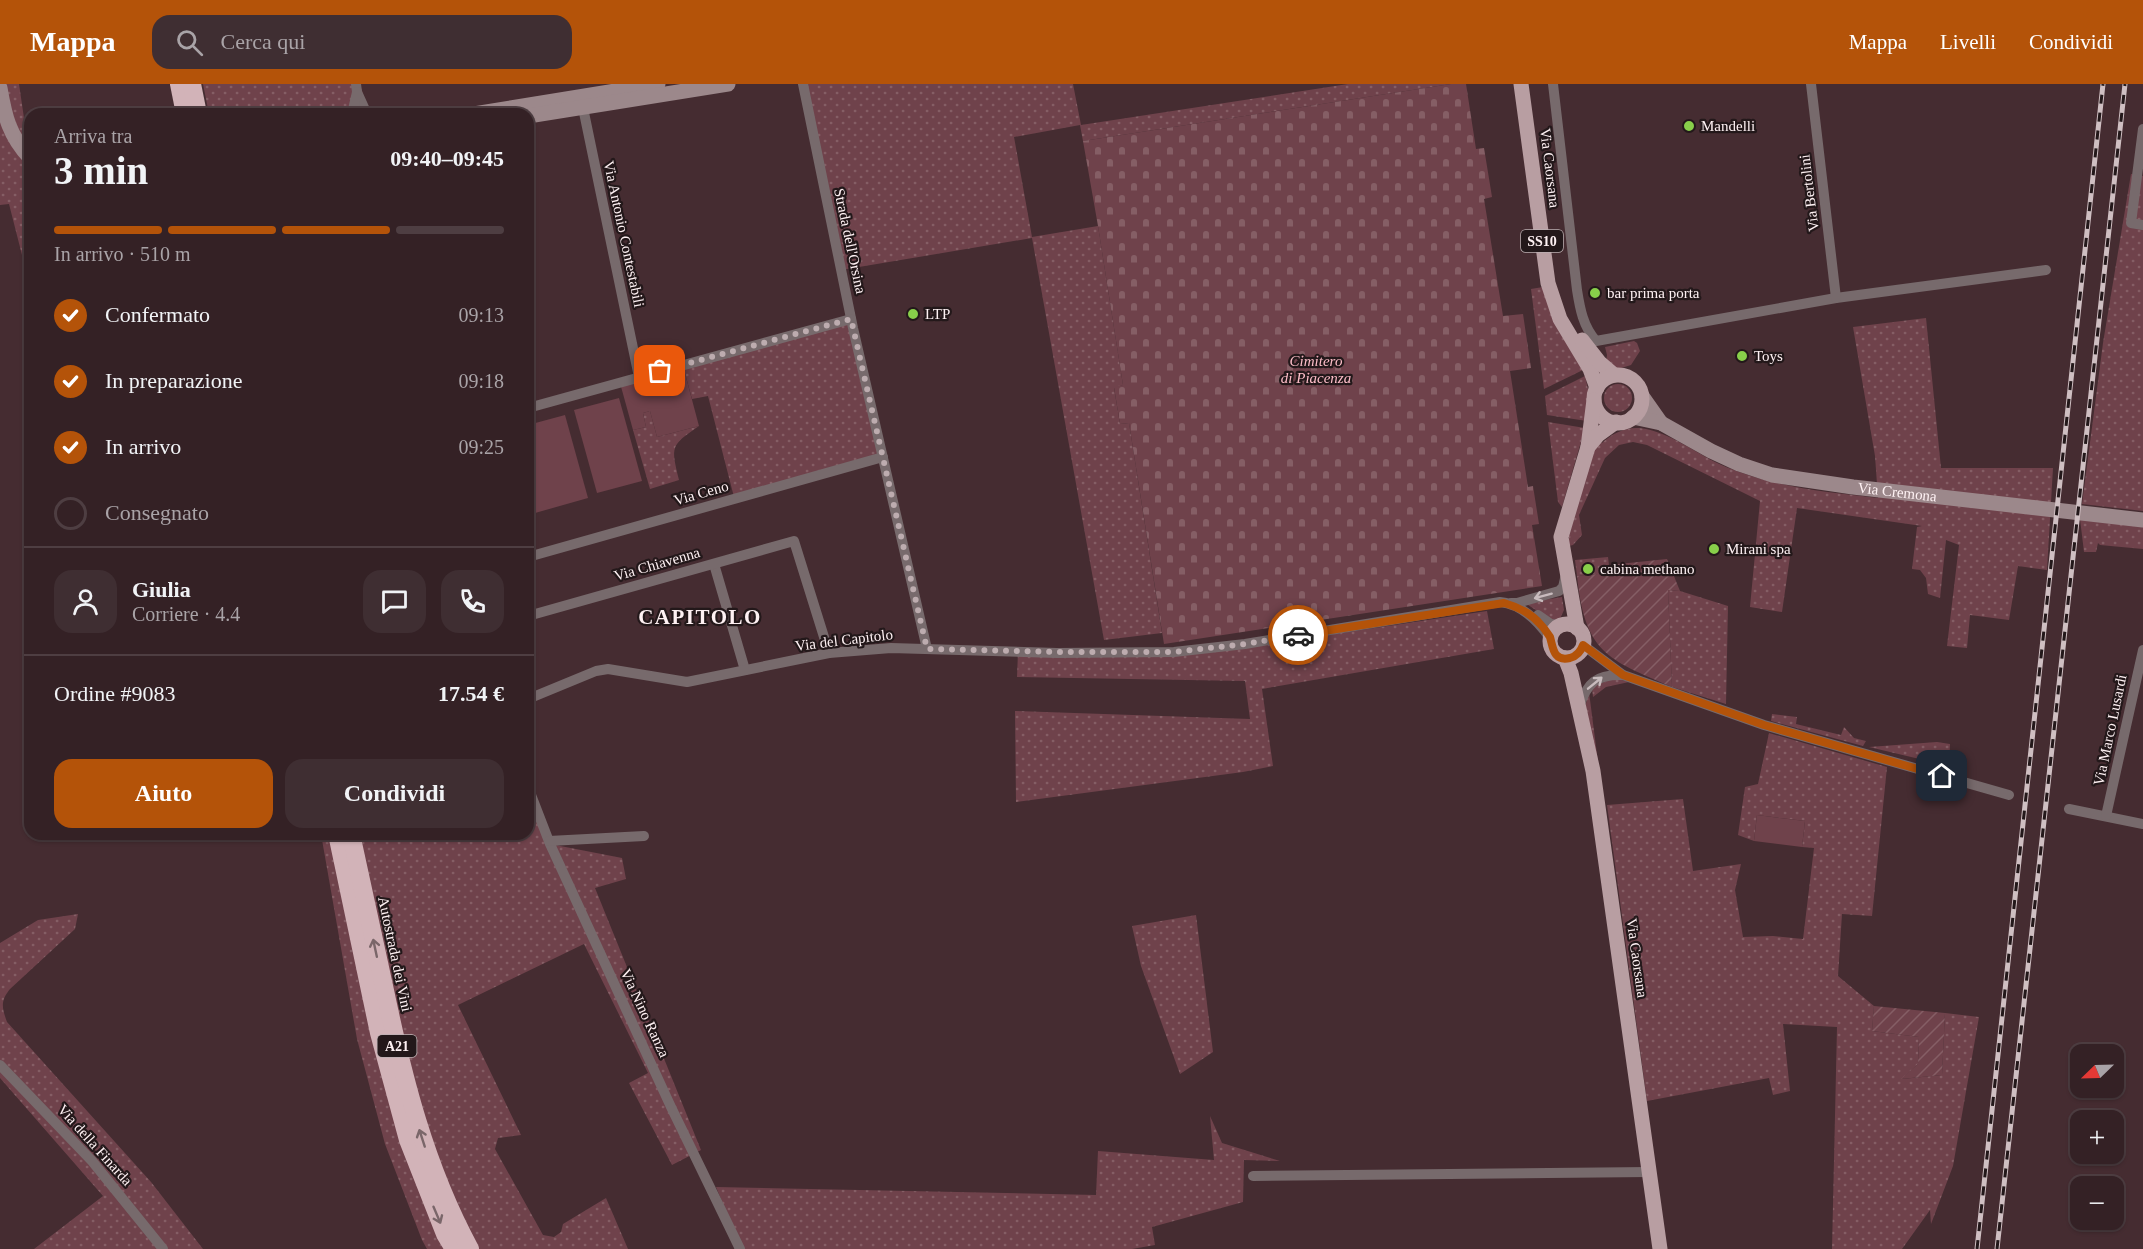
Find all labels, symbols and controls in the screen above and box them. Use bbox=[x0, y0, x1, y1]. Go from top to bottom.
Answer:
search box bbox=[152, 15, 572, 69]
text: Mappa bbox=[30, 26, 116, 57]
icon: search bbox=[173, 26, 206, 59]
text: Cerca qui bbox=[221, 29, 305, 54]
text: Mappa bbox=[1849, 30, 1907, 54]
text: Livelli bbox=[1940, 30, 1996, 54]
text: Condividi bbox=[2029, 30, 2113, 54]
place label: Mandelli bbox=[1701, 118, 1755, 134]
marker: Mandelli bbox=[1682, 119, 1696, 133]
text: Arriva tra bbox=[54, 125, 132, 147]
street label: Via Caorsana bbox=[1537, 127, 1563, 209]
text: 09:40–09:45 bbox=[390, 146, 504, 171]
text: 3 min bbox=[54, 149, 148, 192]
street label: Via Bertolini bbox=[1796, 153, 1822, 233]
street label: Via Antonio Contestabili bbox=[601, 159, 647, 309]
street label: Strada dell'Orsina bbox=[831, 187, 869, 295]
road number: SS10 bbox=[1521, 230, 1563, 252]
text: In arrivo · 510 m bbox=[54, 243, 191, 265]
place label: bar prima porta bbox=[1607, 285, 1700, 301]
marker: bar prima porta bbox=[1588, 286, 1602, 300]
icon: check bbox=[54, 299, 87, 332]
text: Confermato bbox=[105, 302, 210, 327]
text: 09:13 bbox=[458, 304, 504, 326]
place label: LTP bbox=[925, 306, 950, 322]
marker: LTP bbox=[906, 307, 920, 321]
pin bbox=[634, 345, 685, 396]
place label: Toys bbox=[1754, 348, 1783, 364]
marker: Toys bbox=[1735, 349, 1749, 363]
park label: Cimitero di Piacenza bbox=[1281, 353, 1351, 386]
icon: bag bbox=[643, 354, 676, 387]
icon: check bbox=[54, 365, 87, 398]
text: In preparazione bbox=[105, 368, 242, 393]
text: 09:18 bbox=[458, 370, 504, 392]
icon: check bbox=[54, 431, 87, 464]
text: In arrivo bbox=[105, 434, 181, 459]
text: 09:25 bbox=[458, 436, 504, 458]
street label: Via Ceno bbox=[672, 478, 730, 508]
street label: Via Cremona bbox=[1857, 480, 1938, 505]
text: Consegnato bbox=[105, 500, 209, 525]
place label: Mirani spa bbox=[1726, 541, 1791, 557]
marker: Mirani spa bbox=[1707, 542, 1721, 556]
street label: Via Chiavenna bbox=[612, 544, 702, 584]
place label: cabina methano bbox=[1600, 561, 1695, 577]
marker: cabina methano bbox=[1581, 562, 1595, 576]
button: person bbox=[54, 570, 117, 633]
button: chat bbox=[363, 570, 426, 633]
button: phone bbox=[441, 570, 504, 633]
text: Giulia bbox=[132, 577, 191, 602]
one-way arrow bbox=[1533, 591, 1552, 603]
text: Corriere · 4.4 bbox=[132, 603, 240, 625]
district label: CAPITOLO bbox=[638, 605, 762, 629]
courier bbox=[1268, 605, 1328, 665]
icon: car bbox=[1282, 619, 1315, 652]
street label: Via del Capitolo bbox=[794, 626, 894, 654]
street label: Via Marco Lusardi bbox=[2090, 673, 2130, 787]
one-way arrow bbox=[1587, 676, 1603, 689]
text: Ordine #9083 bbox=[54, 681, 176, 706]
text: 17.54 € bbox=[438, 681, 504, 706]
pin bbox=[1916, 750, 1967, 801]
button: Aiuto bbox=[54, 759, 273, 828]
button: Condividi bbox=[285, 759, 504, 828]
icon: home bbox=[1925, 759, 1958, 792]
street label: Autostrada dei Vini bbox=[375, 895, 415, 1013]
street label: Via Caorsana bbox=[1623, 917, 1651, 999]
one-way arrow bbox=[369, 939, 381, 958]
street label: Via Nino Ranza bbox=[618, 966, 673, 1060]
road number: A21 bbox=[378, 1035, 416, 1057]
north arrow bbox=[2070, 1044, 2124, 1098]
map controls bbox=[2070, 1044, 2124, 1230]
street label: Via della Finarda bbox=[55, 1101, 136, 1189]
button: + bbox=[2070, 1110, 2124, 1164]
one-way arrow bbox=[416, 1128, 427, 1147]
button: − bbox=[2070, 1176, 2124, 1230]
one-way arrow bbox=[432, 1205, 443, 1223]

